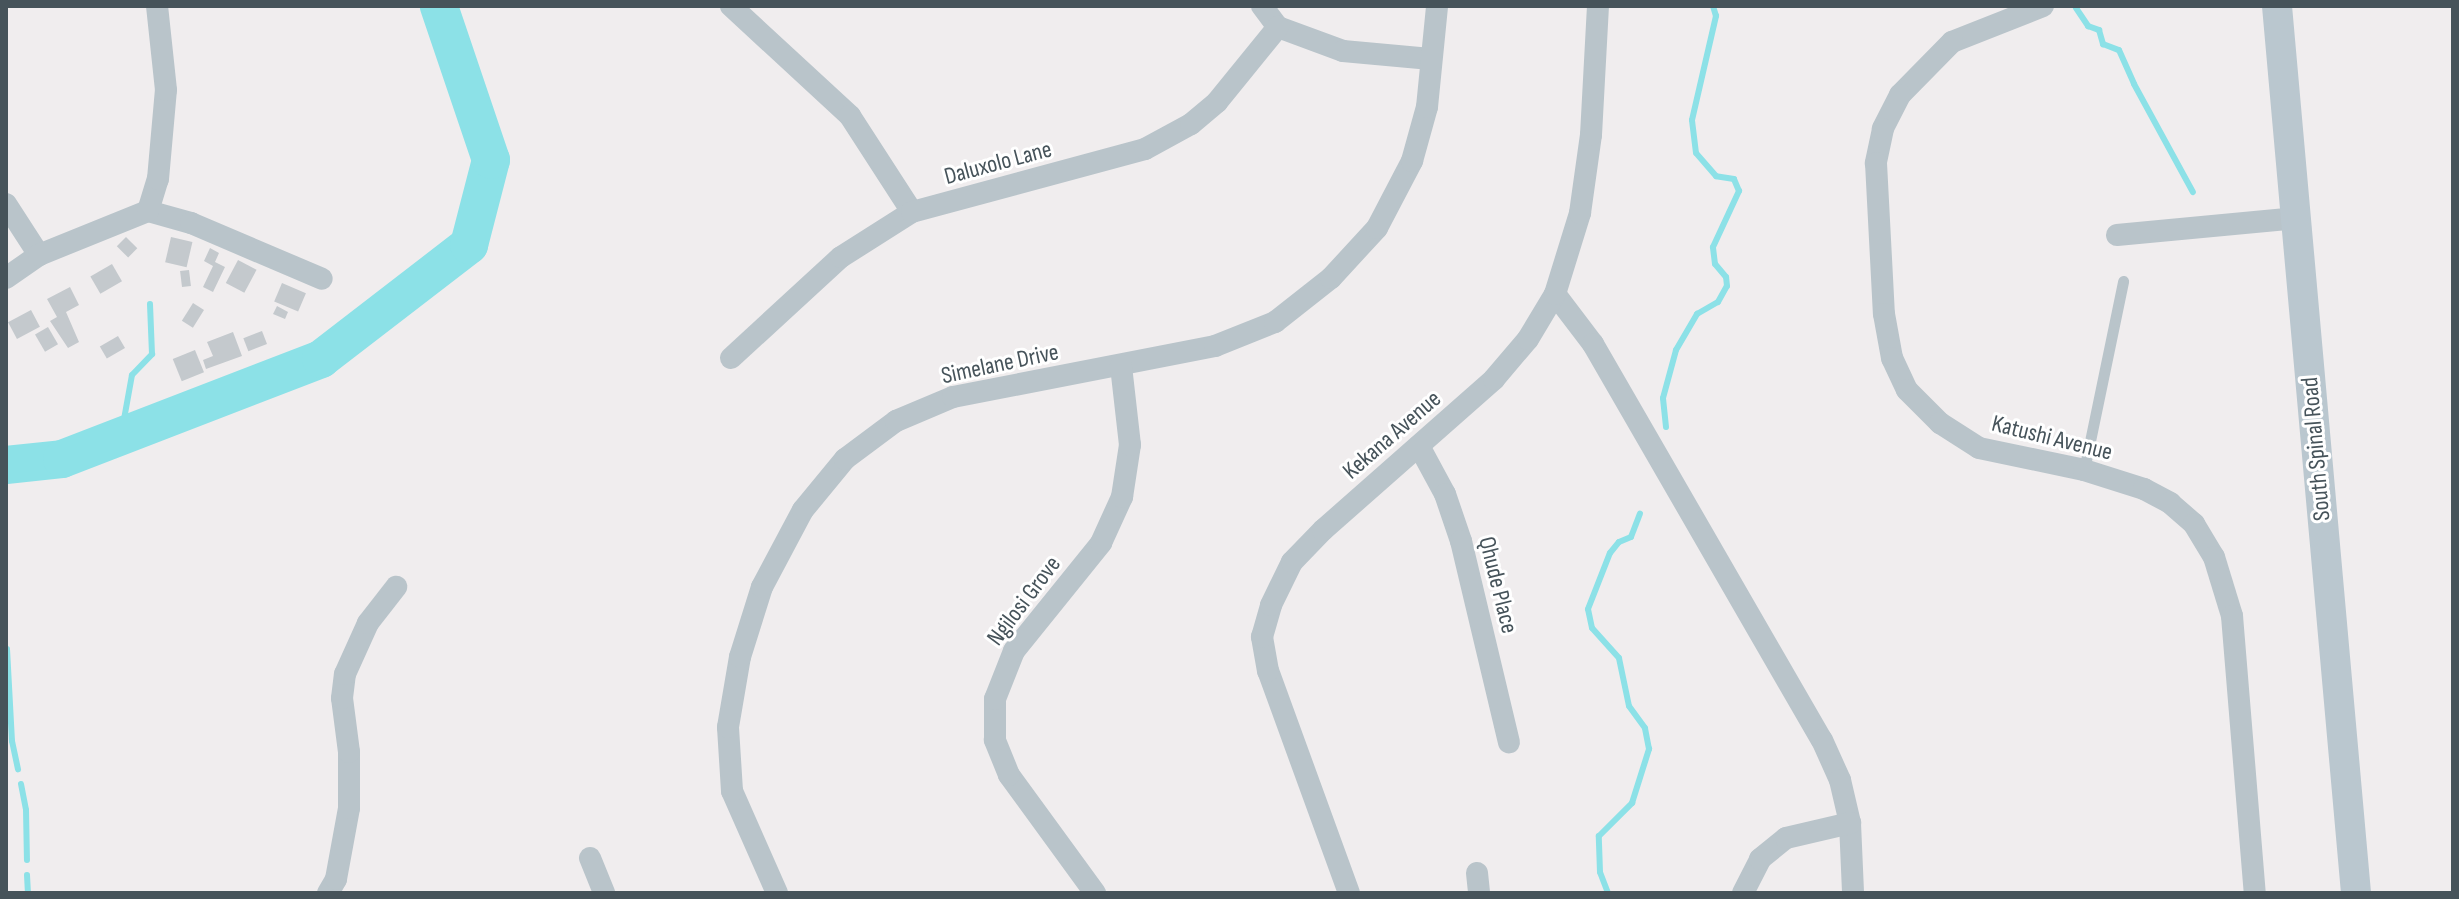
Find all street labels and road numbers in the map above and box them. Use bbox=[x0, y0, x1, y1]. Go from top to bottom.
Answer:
street label: Daluxolo Lane bbox=[941, 135, 1055, 191]
street label: Simelane Drive bbox=[939, 338, 1061, 390]
street label: South Spinal Road bbox=[2295, 376, 2337, 522]
street label: Kekana Avenue bbox=[1337, 385, 1447, 485]
street label: Katushi Avenue bbox=[1989, 409, 2115, 467]
street label: Qhude Place bbox=[1472, 534, 1524, 636]
street label: Ngilosi Grove bbox=[981, 551, 1067, 651]

